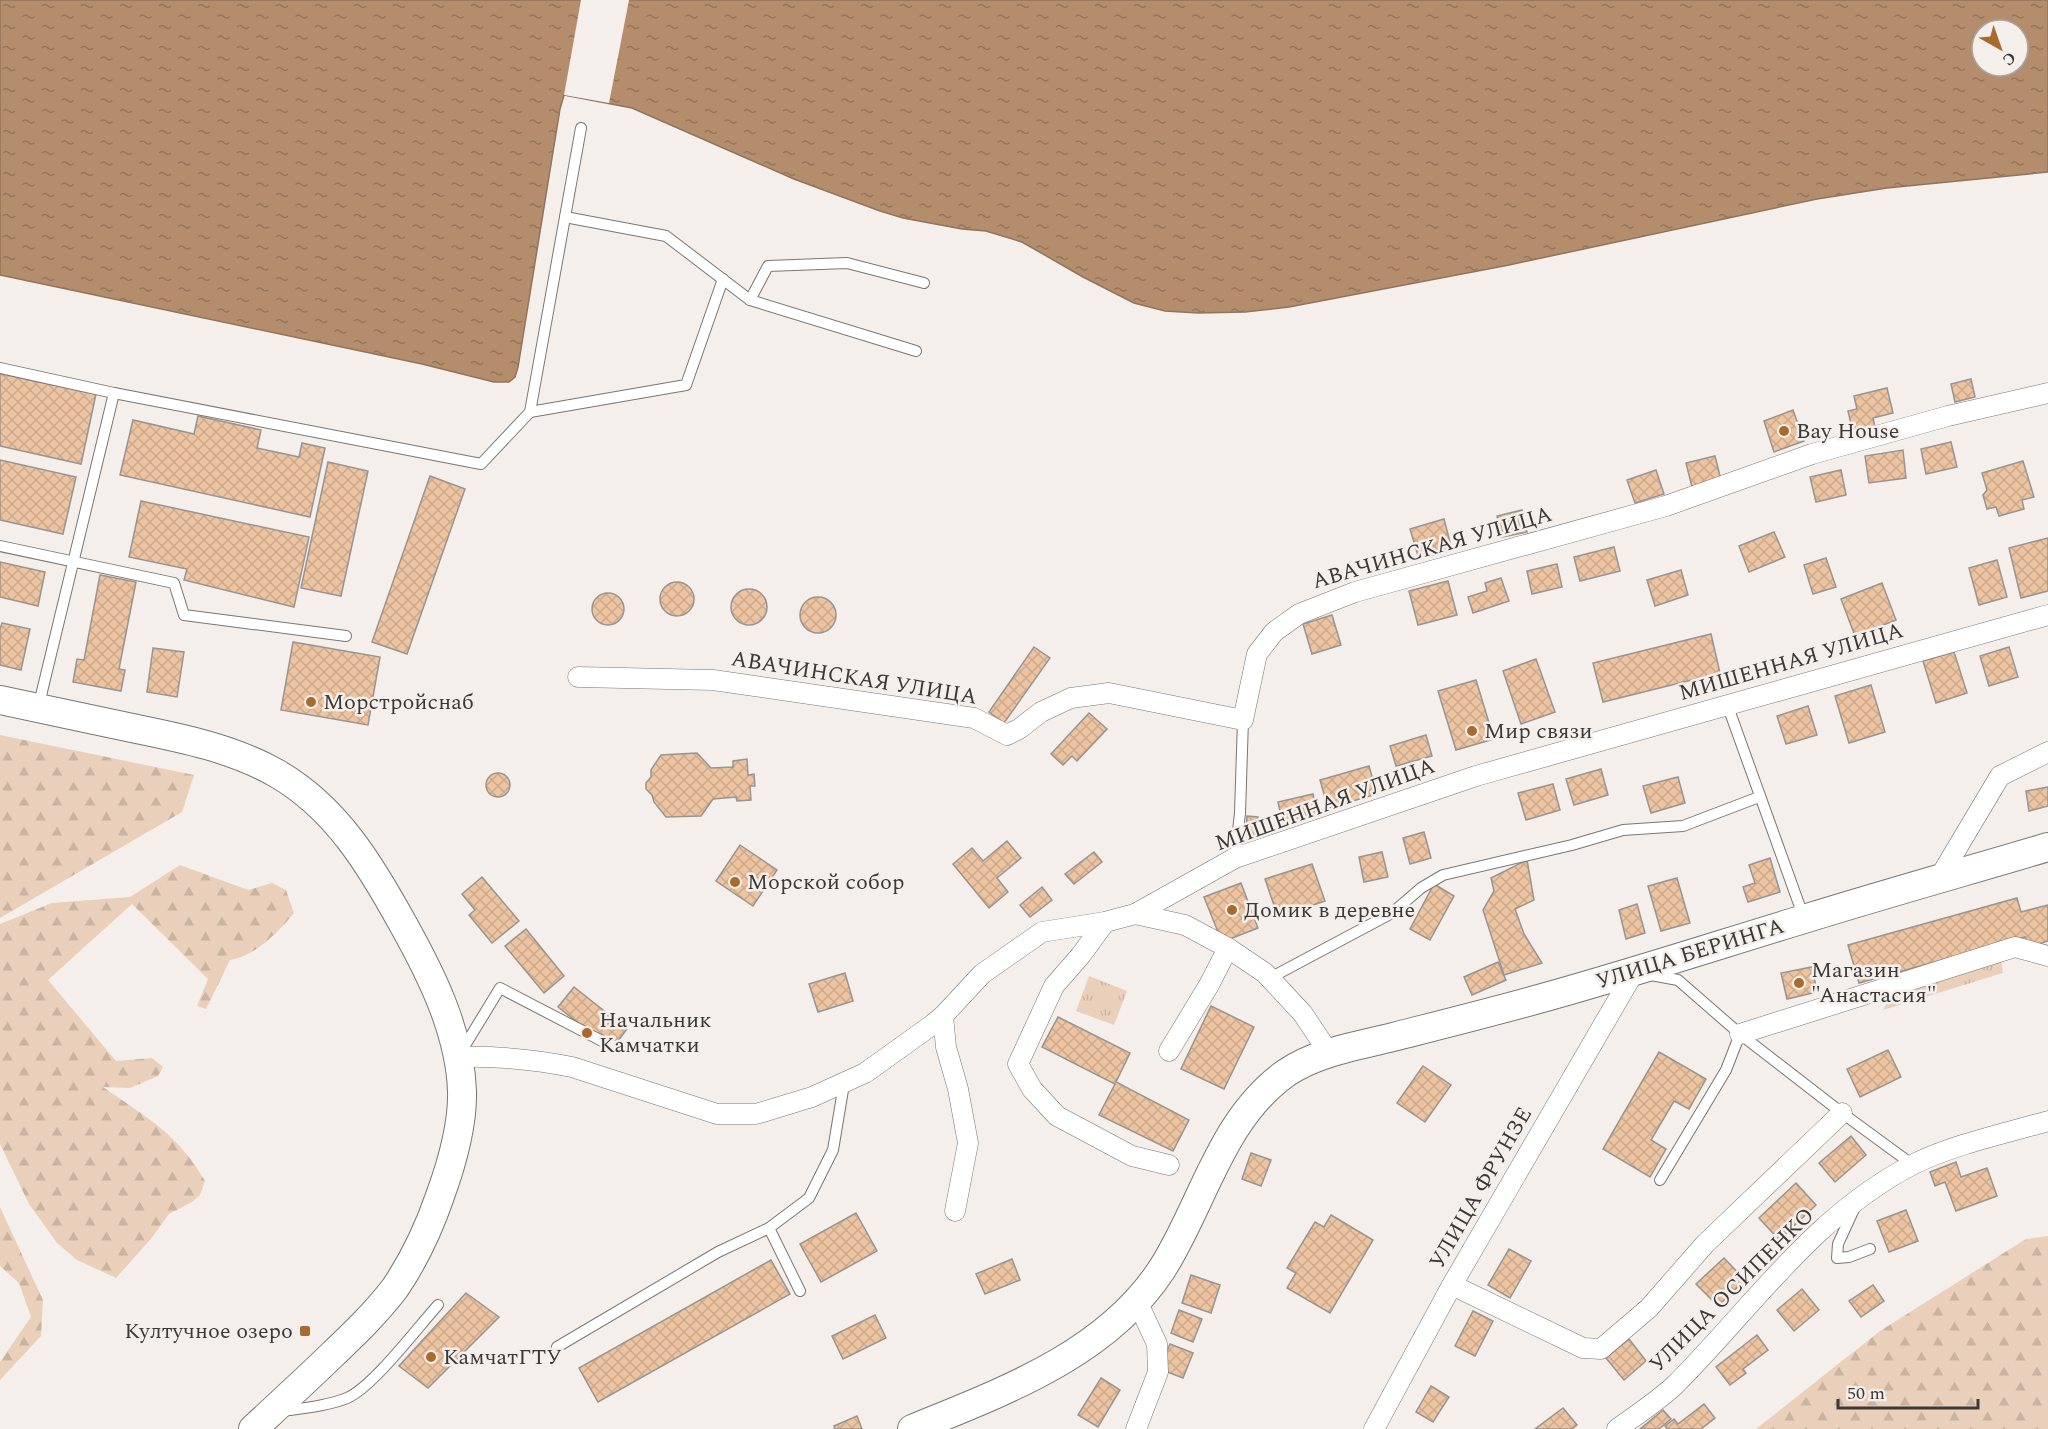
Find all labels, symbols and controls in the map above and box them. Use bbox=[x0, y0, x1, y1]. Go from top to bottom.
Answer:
north arrow bbox=[1970, 18, 2030, 78]
text: С bbox=[1997, 46, 2021, 72]
place label: Bay House bbox=[1796, 415, 1899, 448]
marker: Bay House bbox=[1777, 424, 1791, 438]
street label: АВАЧИНСКАЯ УЛИЦА bbox=[1308, 498, 1556, 598]
street label: МИШЕННАЯ УЛИЦА bbox=[1675, 614, 1907, 710]
street label: АВАЧИНСКАЯ УЛИЦА bbox=[729, 642, 979, 714]
place label: Морстройснаб bbox=[323, 686, 474, 719]
marker: Морстройснаб bbox=[304, 695, 318, 709]
place label: Мир связи bbox=[1484, 715, 1593, 748]
marker: Мир связи bbox=[1465, 724, 1479, 738]
street label: МИШЕННАЯ УЛИЦА bbox=[1210, 750, 1440, 860]
place label: Морской собор bbox=[747, 866, 904, 899]
marker: Морской собор bbox=[728, 875, 742, 889]
place label: Домик в деревне bbox=[1244, 894, 1415, 927]
marker: Домик в деревне bbox=[1225, 903, 1239, 917]
street label: УЛИЦА БЕРИНГА bbox=[1592, 910, 1788, 998]
place label: Магазин "Анастасия" bbox=[1811, 954, 1937, 1012]
marker: Магазин "Анастасия" bbox=[1792, 976, 1806, 990]
place label: Начальник Камчатки bbox=[599, 1004, 712, 1062]
marker: Начальник Камчатки bbox=[580, 1026, 594, 1040]
street label: УЛИЦА ФРУНЗЕ bbox=[1421, 1101, 1541, 1275]
street label: УЛИЦА ОСИПЕНКО bbox=[1642, 1200, 1822, 1380]
place label: Култучное озеро bbox=[124, 1315, 293, 1348]
marker: Култучное озеро bbox=[298, 1324, 312, 1338]
place label: КамчатГТУ bbox=[443, 1341, 562, 1374]
marker: КамчатГТУ bbox=[424, 1350, 438, 1364]
scale bar bbox=[1838, 1372, 1978, 1410]
text: 50 m bbox=[1847, 1380, 1885, 1407]

